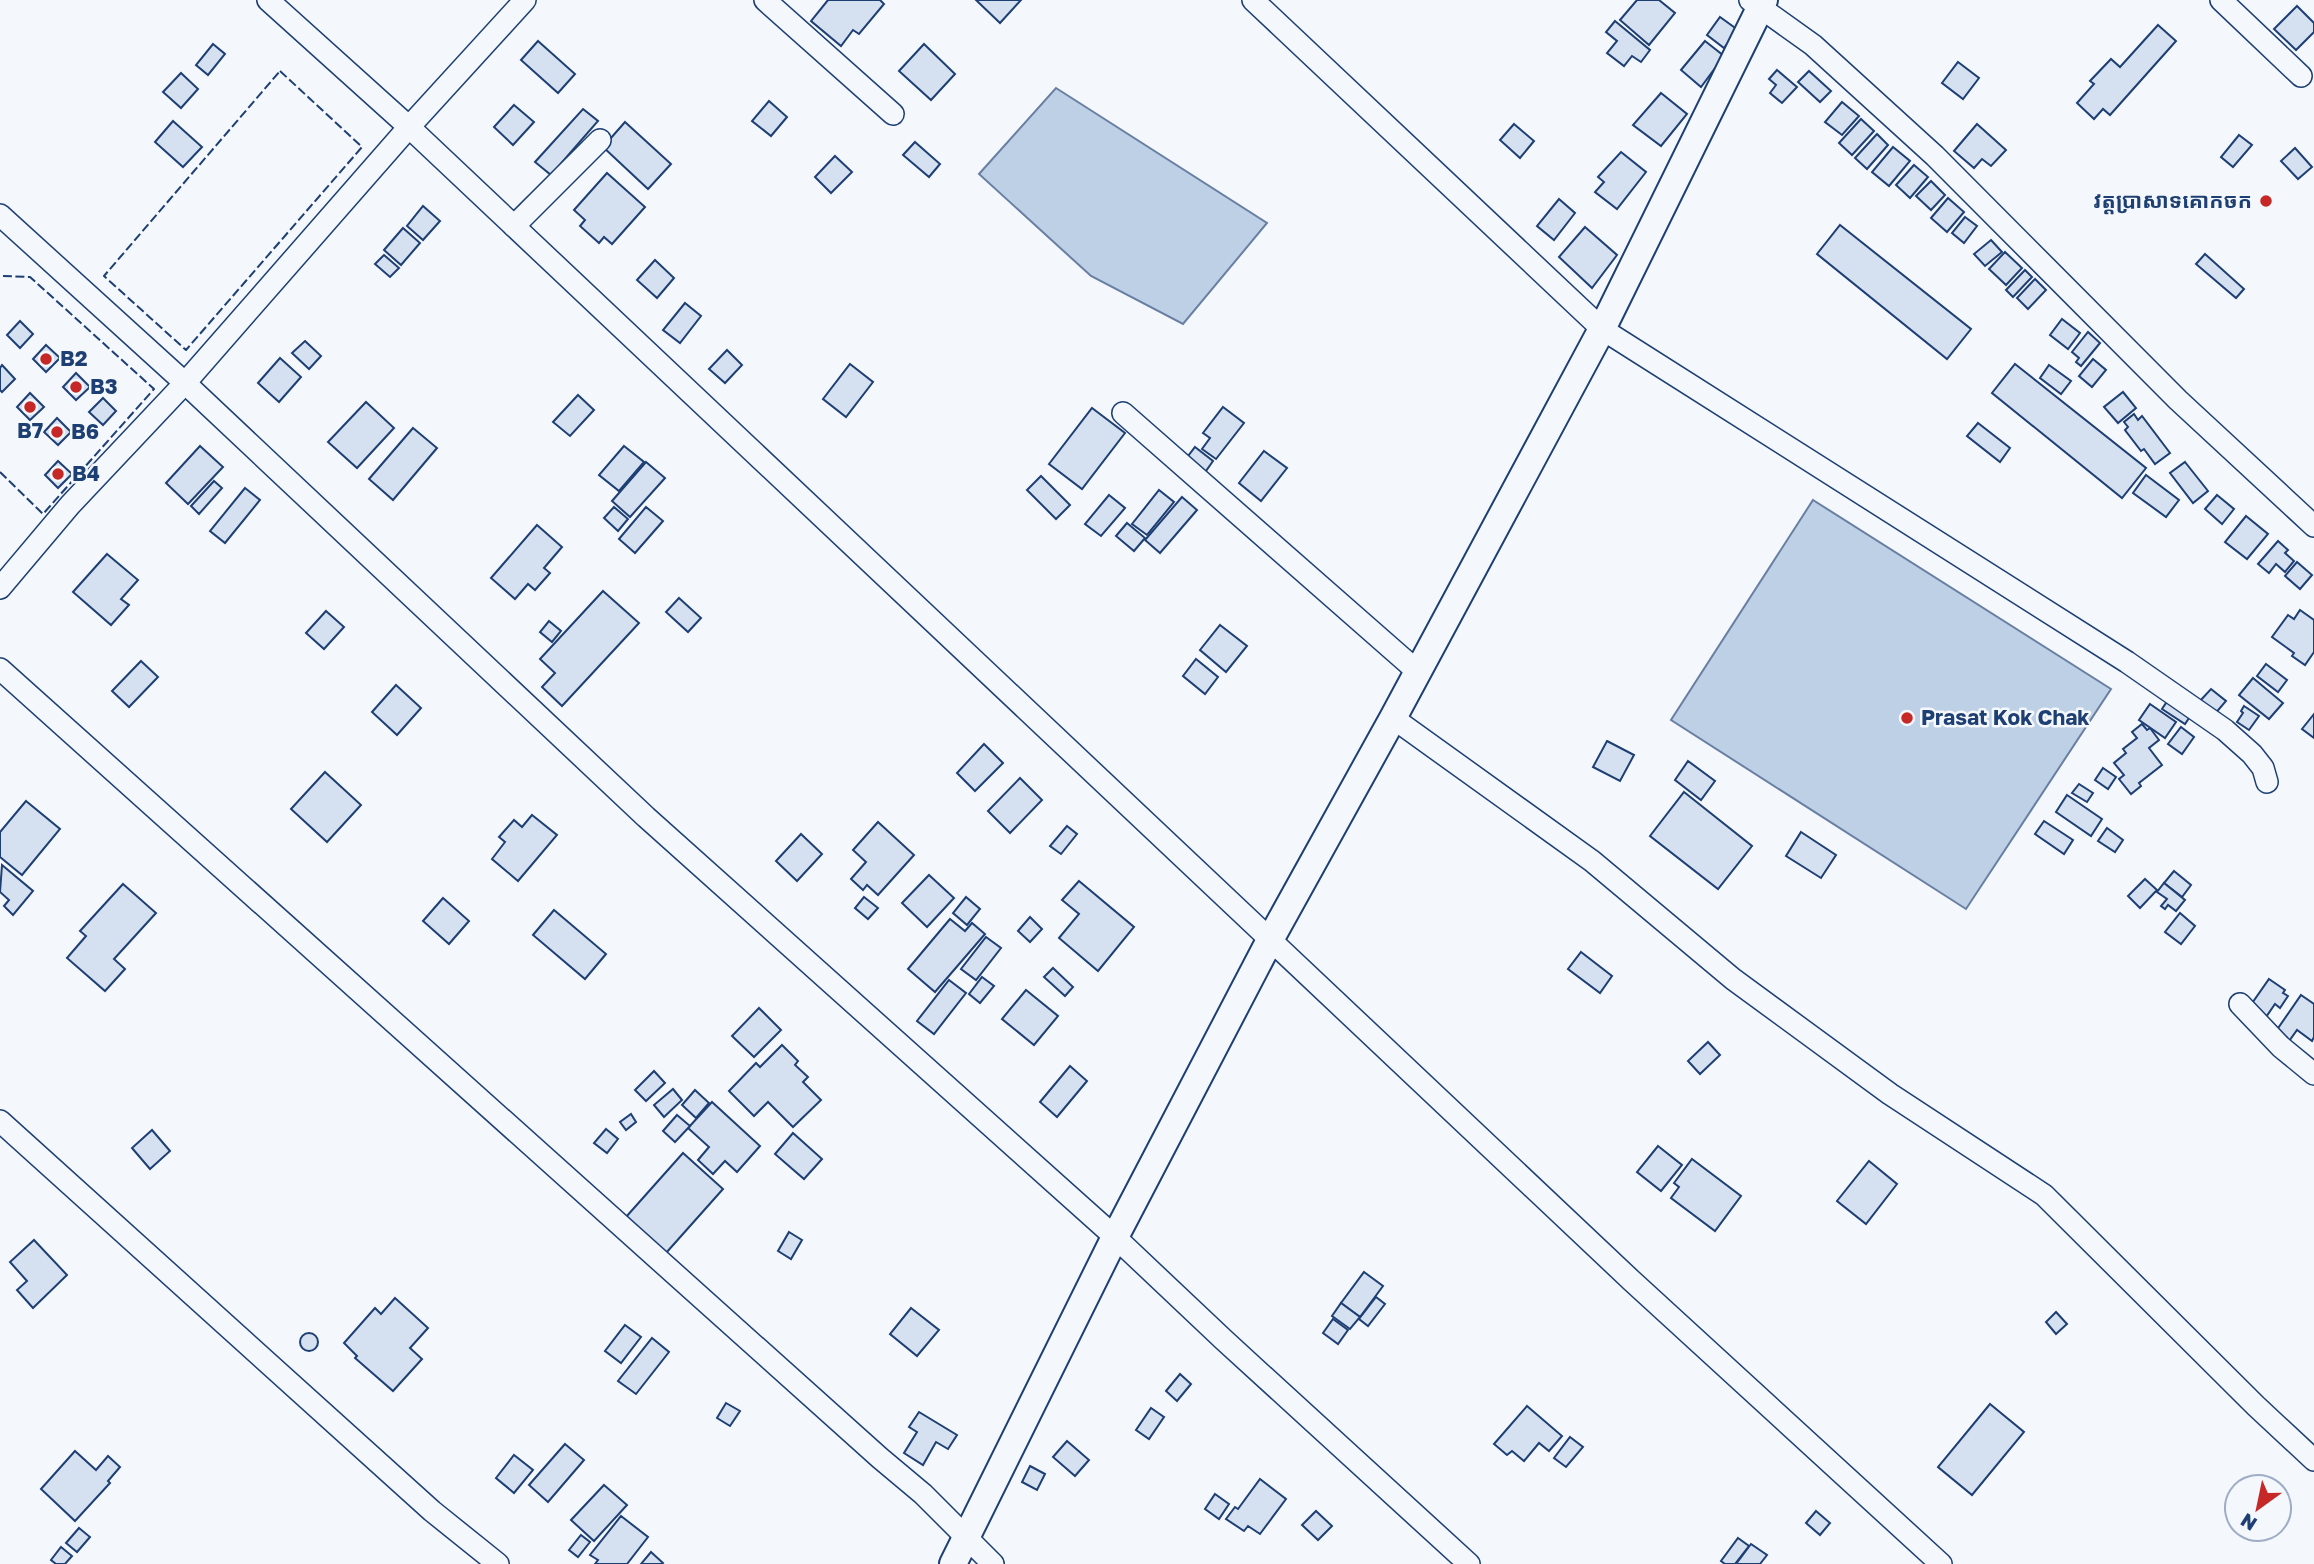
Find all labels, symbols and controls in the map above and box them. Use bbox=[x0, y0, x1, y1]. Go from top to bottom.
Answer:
place label: វត្តប្រាសាទគោកចក bbox=[2093, 187, 2252, 215]
marker: វត្តប្រាសាទគោកចក bbox=[2258, 193, 2274, 209]
place label: B2 bbox=[60, 345, 88, 371]
marker: B2 bbox=[38, 351, 54, 367]
place label: B3 bbox=[90, 373, 118, 399]
marker: B3 bbox=[68, 379, 84, 395]
marker: B7 bbox=[22, 399, 38, 415]
place label: B7 bbox=[17, 417, 43, 443]
place label: B6 bbox=[71, 418, 99, 444]
marker: B6 bbox=[49, 424, 65, 440]
place label: B4 bbox=[72, 460, 100, 486]
marker: B4 bbox=[50, 466, 66, 482]
place label: Prasat Kok Chak bbox=[1921, 704, 2090, 730]
marker: Prasat Kok Chak bbox=[1899, 710, 1915, 726]
north arrow bbox=[2223, 1473, 2293, 1543]
text: N bbox=[2236, 1509, 2261, 1536]

